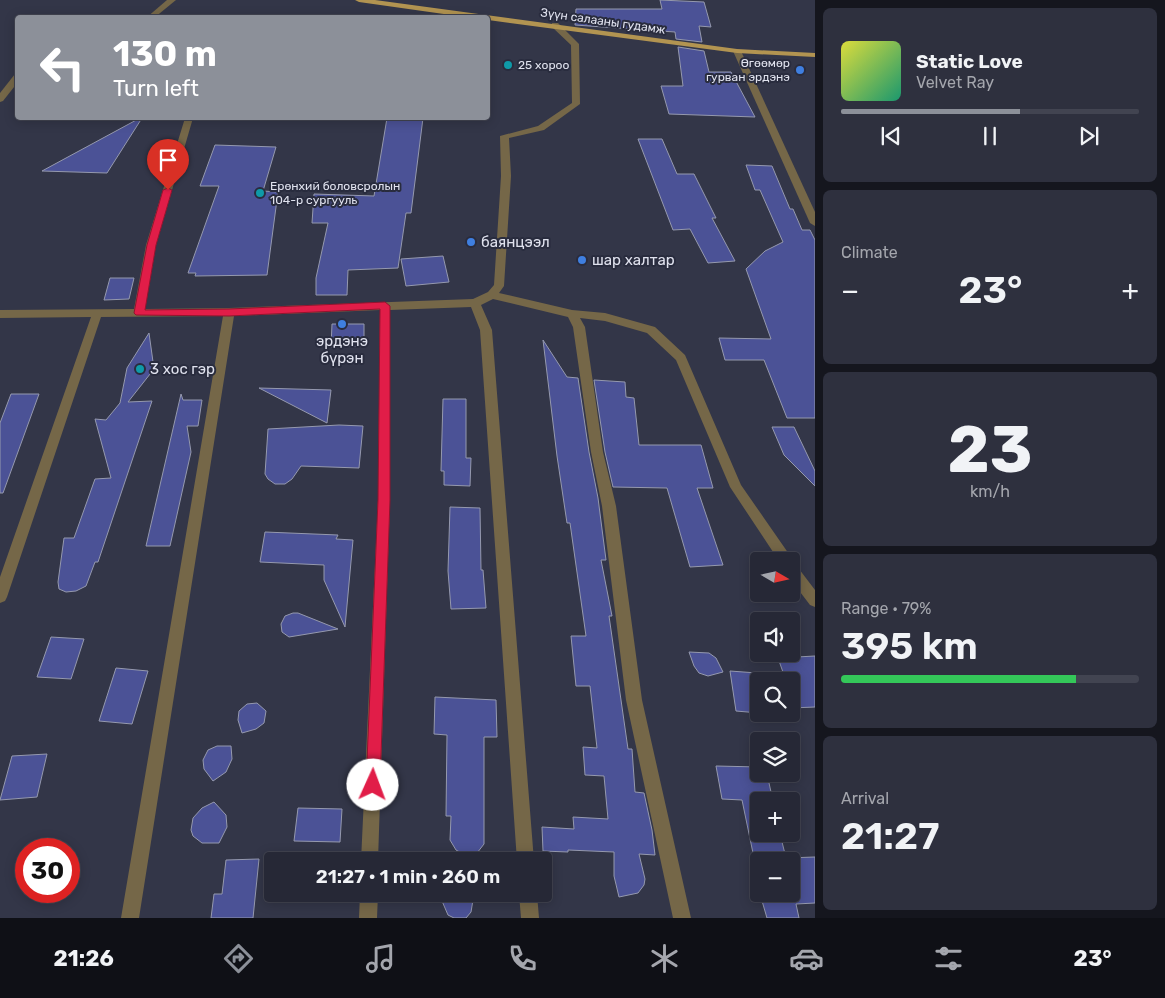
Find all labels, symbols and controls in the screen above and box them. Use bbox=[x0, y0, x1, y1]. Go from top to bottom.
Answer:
street label: Зүүн салааны гудамж bbox=[540, 5, 667, 37]
text: 130 m bbox=[113, 33, 217, 75]
icon: left bbox=[30, 35, 95, 100]
text: Static Love bbox=[916, 50, 1023, 73]
place label: Өгөөмөр гурван эрдэнэ bbox=[706, 56, 790, 84]
place label: 25 хороо bbox=[518, 58, 570, 72]
marker: 25 хороо bbox=[502, 59, 514, 71]
marker: Өгөөмөр гурван эрдэнэ bbox=[794, 64, 806, 76]
text: Velvet Ray bbox=[916, 73, 994, 92]
text: Turn left bbox=[113, 75, 199, 102]
icon: previous bbox=[877, 122, 905, 150]
icon: pause bbox=[976, 122, 1004, 150]
icon: next bbox=[1075, 122, 1103, 150]
pin bbox=[147, 139, 189, 190]
icon: arrive bbox=[154, 146, 182, 174]
place label: Ерөнхий боловсролын 104-р сургууль bbox=[270, 179, 400, 207]
marker: Ерөнхий боловсролын 104-р сургууль bbox=[254, 187, 266, 199]
place label: баянцээл bbox=[481, 233, 550, 251]
marker: баянцээл bbox=[465, 236, 477, 248]
text: Climate bbox=[841, 243, 898, 262]
place label: шар халтар bbox=[592, 251, 675, 269]
marker: шар халтар bbox=[576, 254, 588, 266]
text: 23° bbox=[958, 267, 1022, 313]
text: − bbox=[841, 274, 859, 307]
text: + bbox=[1122, 274, 1139, 307]
marker: эрдэнэ бүрэн bbox=[336, 318, 348, 330]
place label: эрдэнэ бүрэн bbox=[316, 332, 368, 367]
place label: 3 хос гэр bbox=[150, 360, 215, 378]
marker: 3 хос гэр bbox=[134, 363, 146, 375]
text: 23 bbox=[947, 411, 1033, 488]
text: km/h bbox=[970, 482, 1010, 501]
north arrow bbox=[750, 552, 800, 602]
map controls bbox=[750, 552, 800, 902]
text: Range · 79% bbox=[841, 599, 932, 618]
button: sound bbox=[750, 612, 800, 662]
text: 395 km bbox=[841, 623, 978, 669]
button: search bbox=[750, 672, 800, 722]
button: layers bbox=[750, 732, 800, 782]
position arrow bbox=[346, 758, 398, 810]
text: Arrival bbox=[841, 789, 889, 808]
button: + bbox=[750, 792, 800, 842]
text: 21:27 bbox=[841, 813, 939, 859]
speed limit sign: 30 bbox=[15, 838, 80, 903]
button: − bbox=[750, 852, 800, 902]
text: 21:27 · 1 min · 260 m bbox=[316, 865, 500, 888]
icon: directions bbox=[221, 941, 256, 976]
icon: music bbox=[363, 941, 398, 976]
icon: phone bbox=[505, 941, 540, 976]
icon: climate bbox=[647, 941, 682, 976]
icon: car bbox=[789, 941, 824, 976]
icon: filters bbox=[931, 941, 966, 976]
text: 21:26 bbox=[54, 945, 114, 972]
text: 23° bbox=[1074, 945, 1111, 972]

